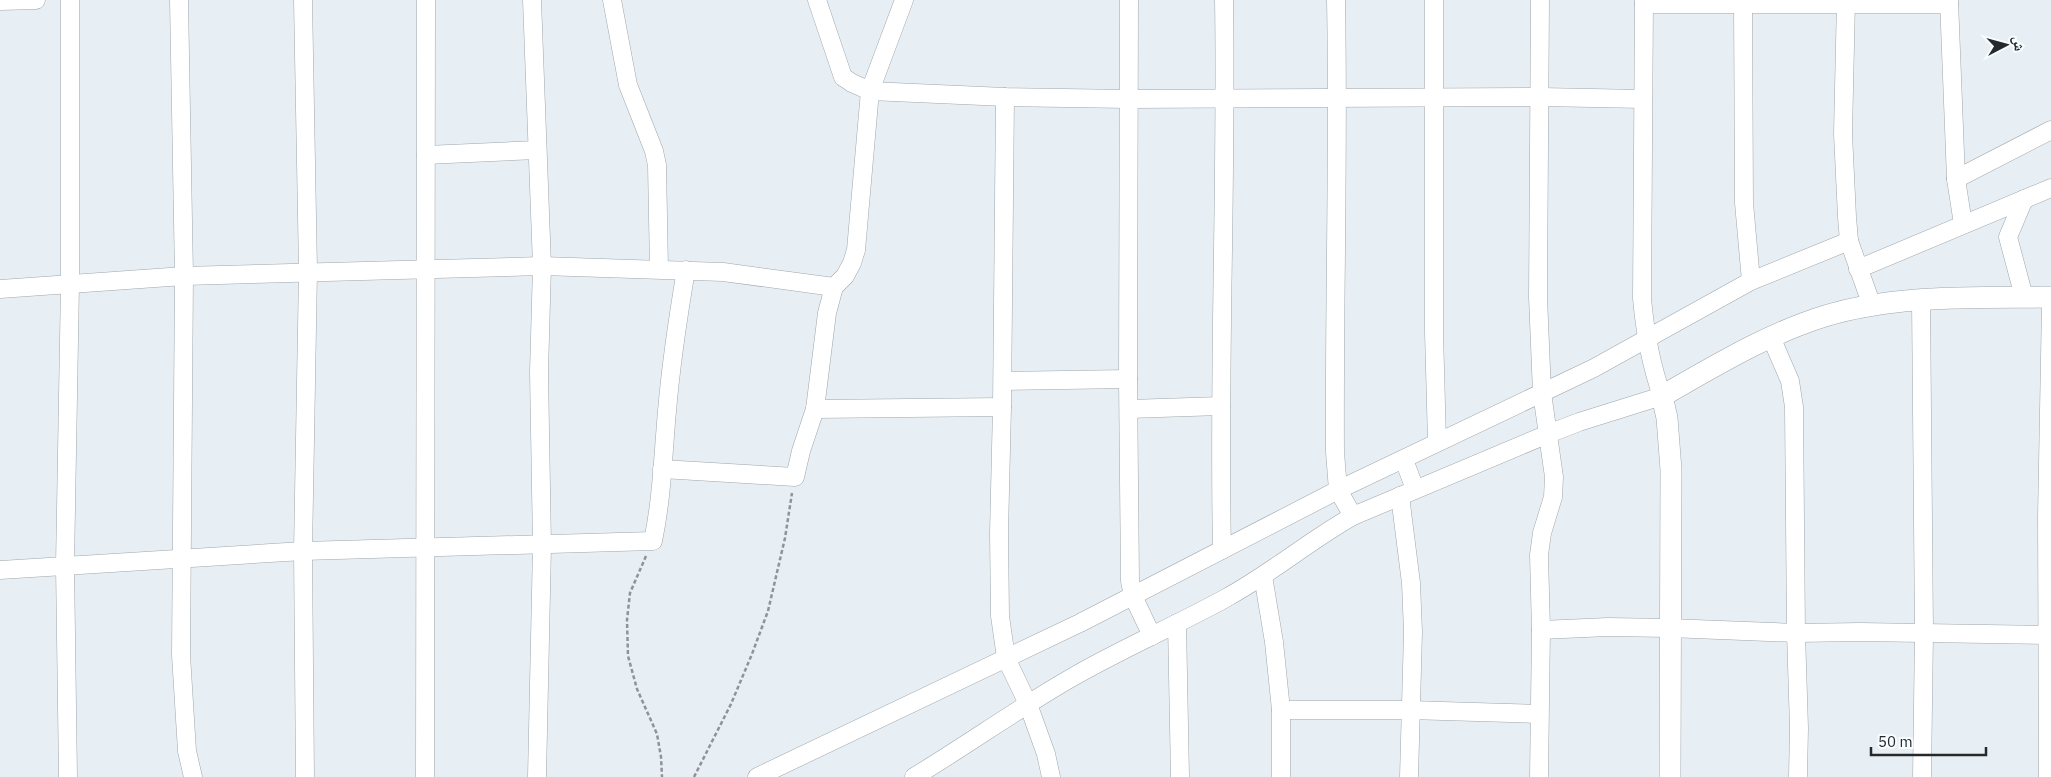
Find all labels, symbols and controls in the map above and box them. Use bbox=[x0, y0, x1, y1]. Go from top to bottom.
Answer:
north arrow bbox=[1981, 20, 2031, 70]
text: ش bbox=[2009, 35, 2029, 52]
scale bar bbox=[1871, 724, 1986, 756]
text: 50 m bbox=[1878, 732, 1913, 751]

